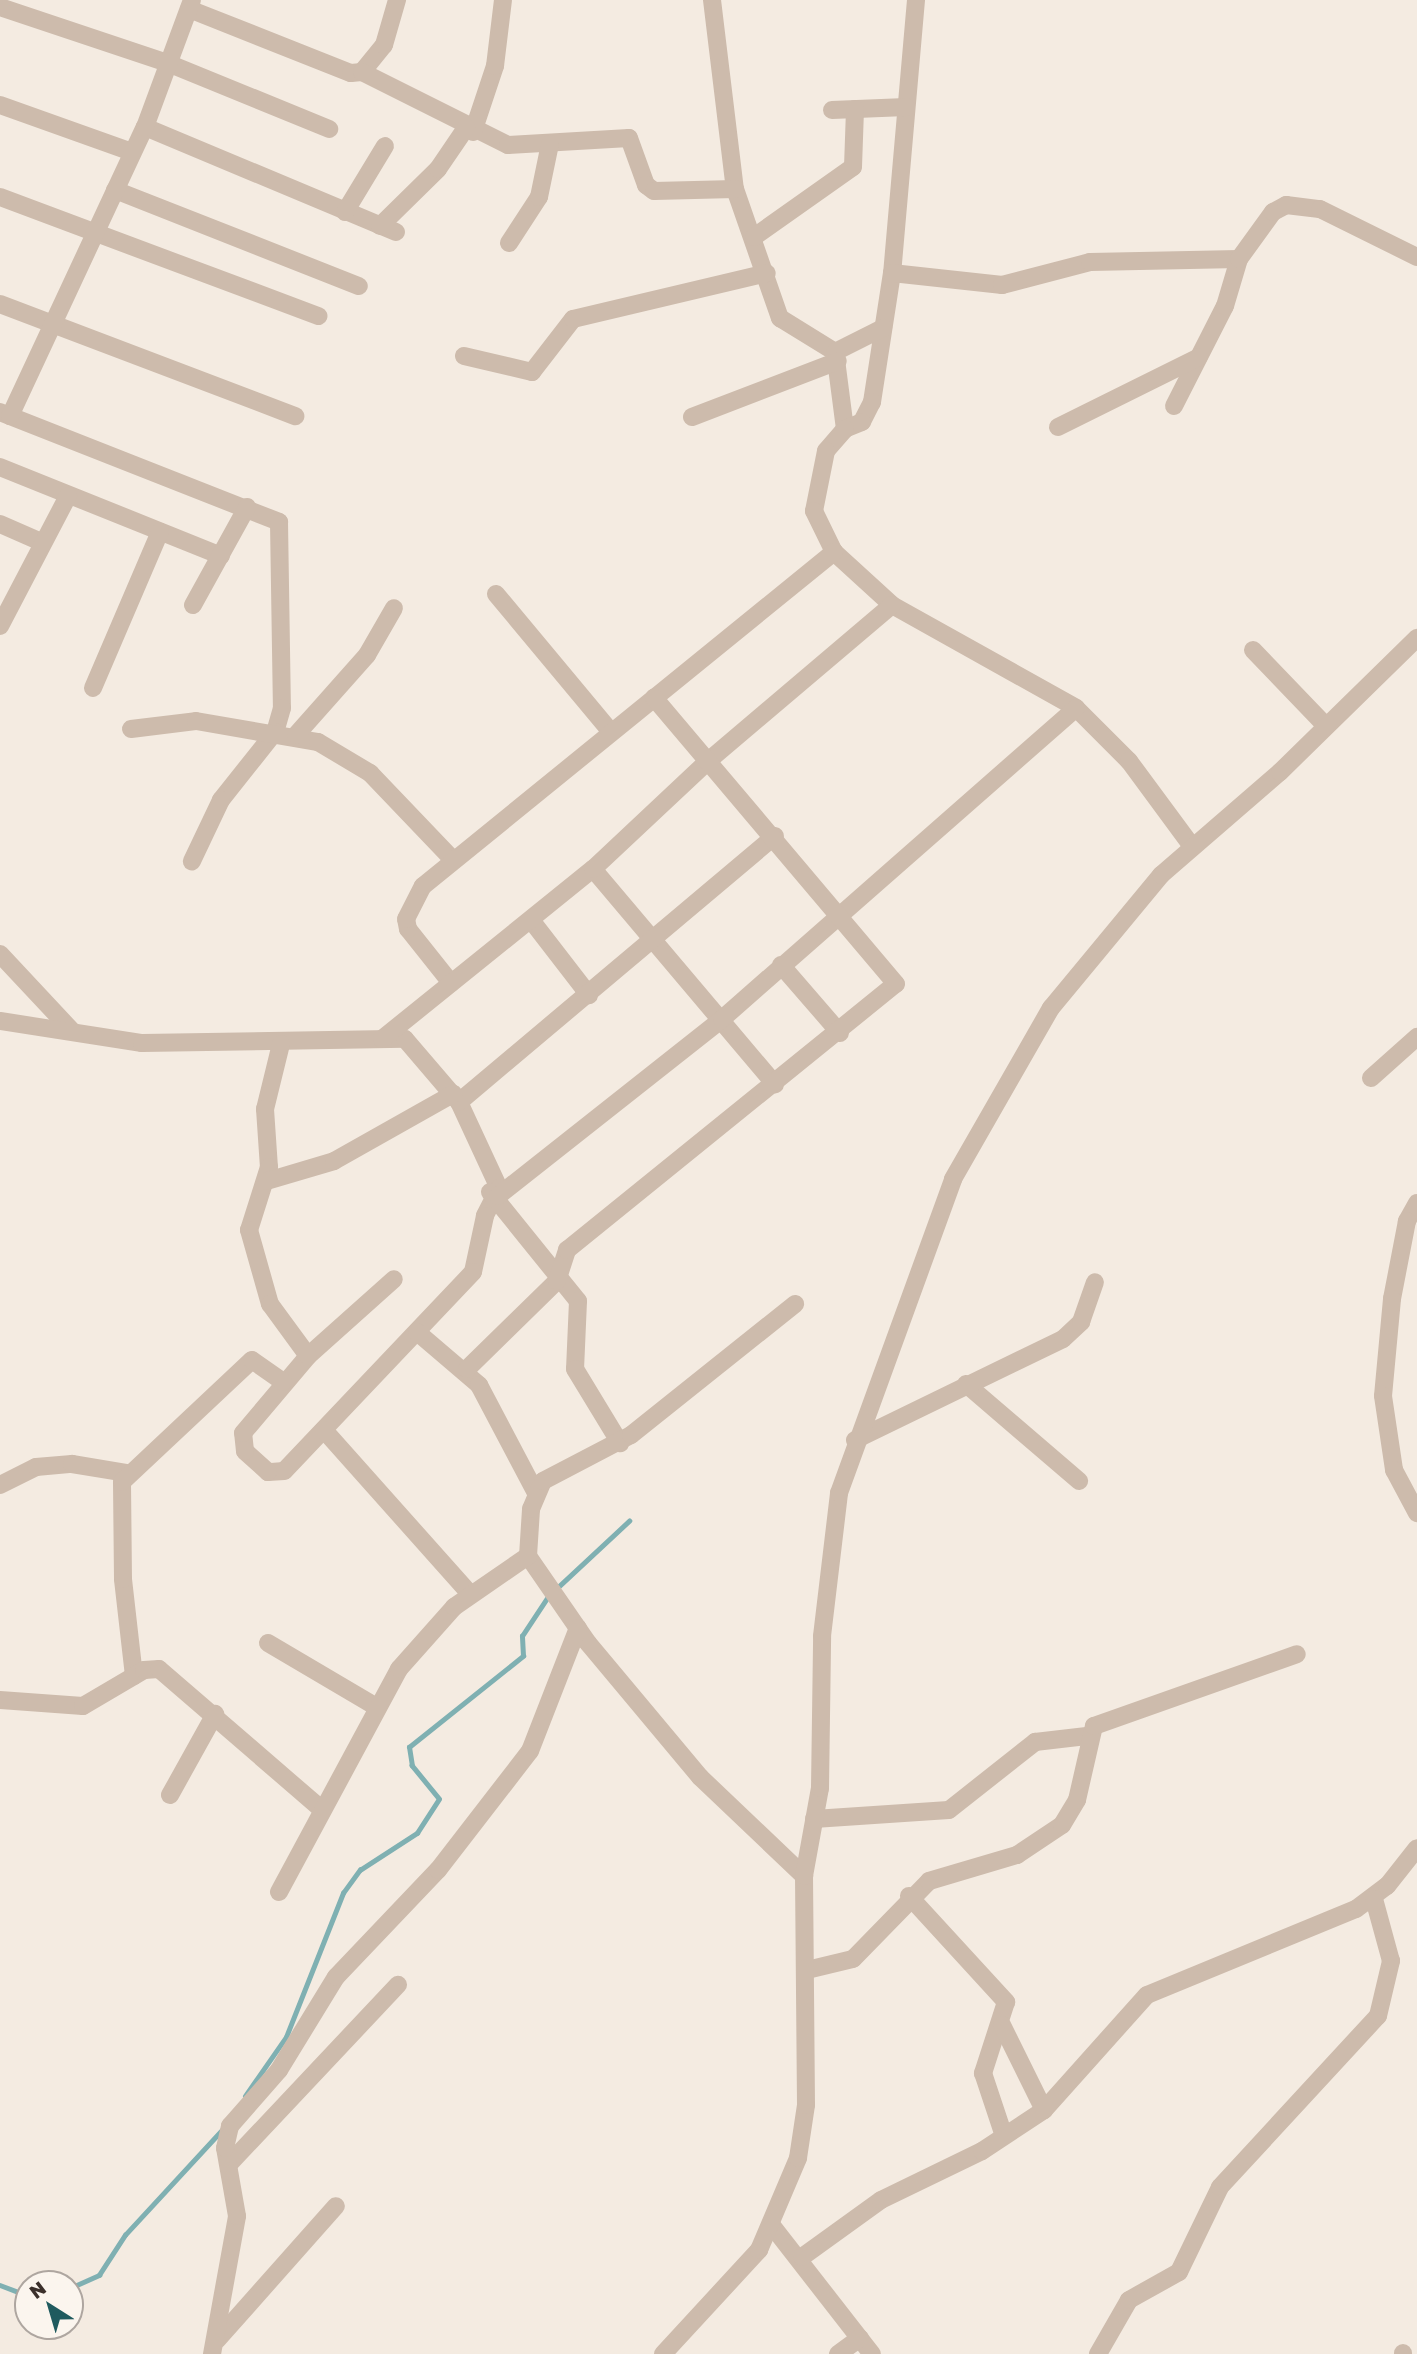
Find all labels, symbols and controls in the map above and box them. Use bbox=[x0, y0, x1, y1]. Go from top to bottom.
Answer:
north arrow bbox=[14, 2270, 84, 2340]
text: N bbox=[25, 2276, 50, 2303]

